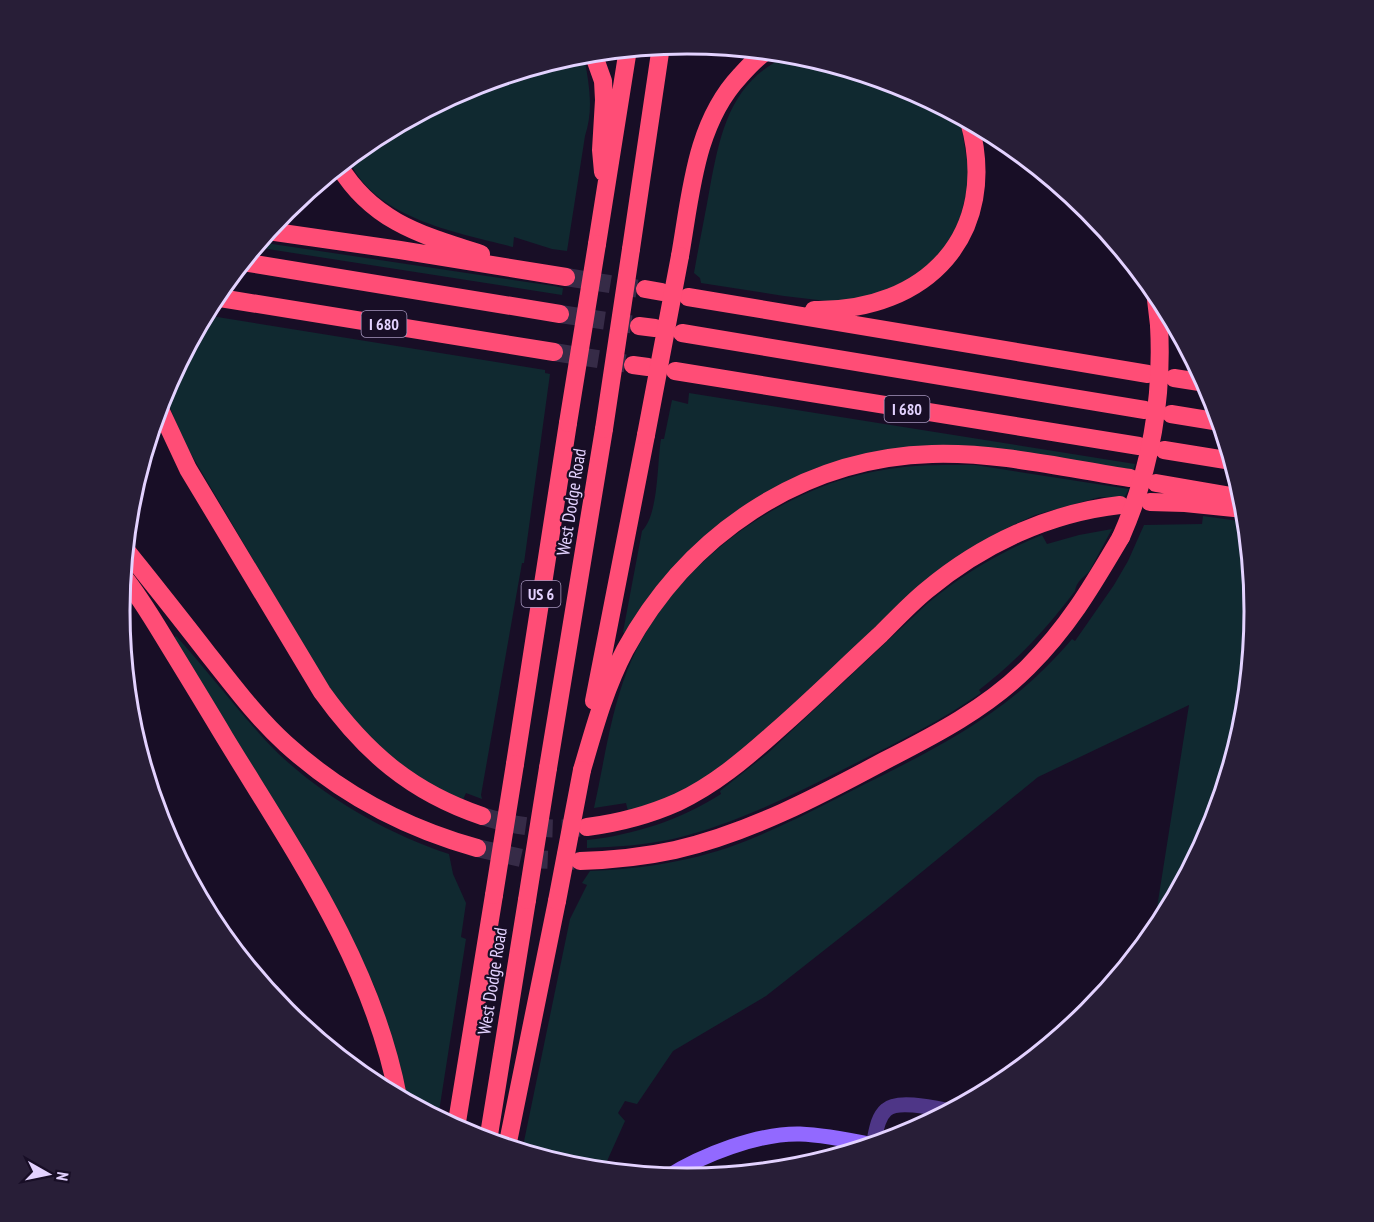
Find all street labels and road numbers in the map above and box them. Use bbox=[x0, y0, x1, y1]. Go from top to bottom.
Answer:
road number: I 680 bbox=[362, 311, 406, 337]
road number: I 680 bbox=[884, 396, 930, 422]
street label: West Dodge Road bbox=[551, 447, 591, 557]
road number: US 6 bbox=[522, 581, 560, 607]
street label: West Dodge Road bbox=[472, 926, 512, 1036]

